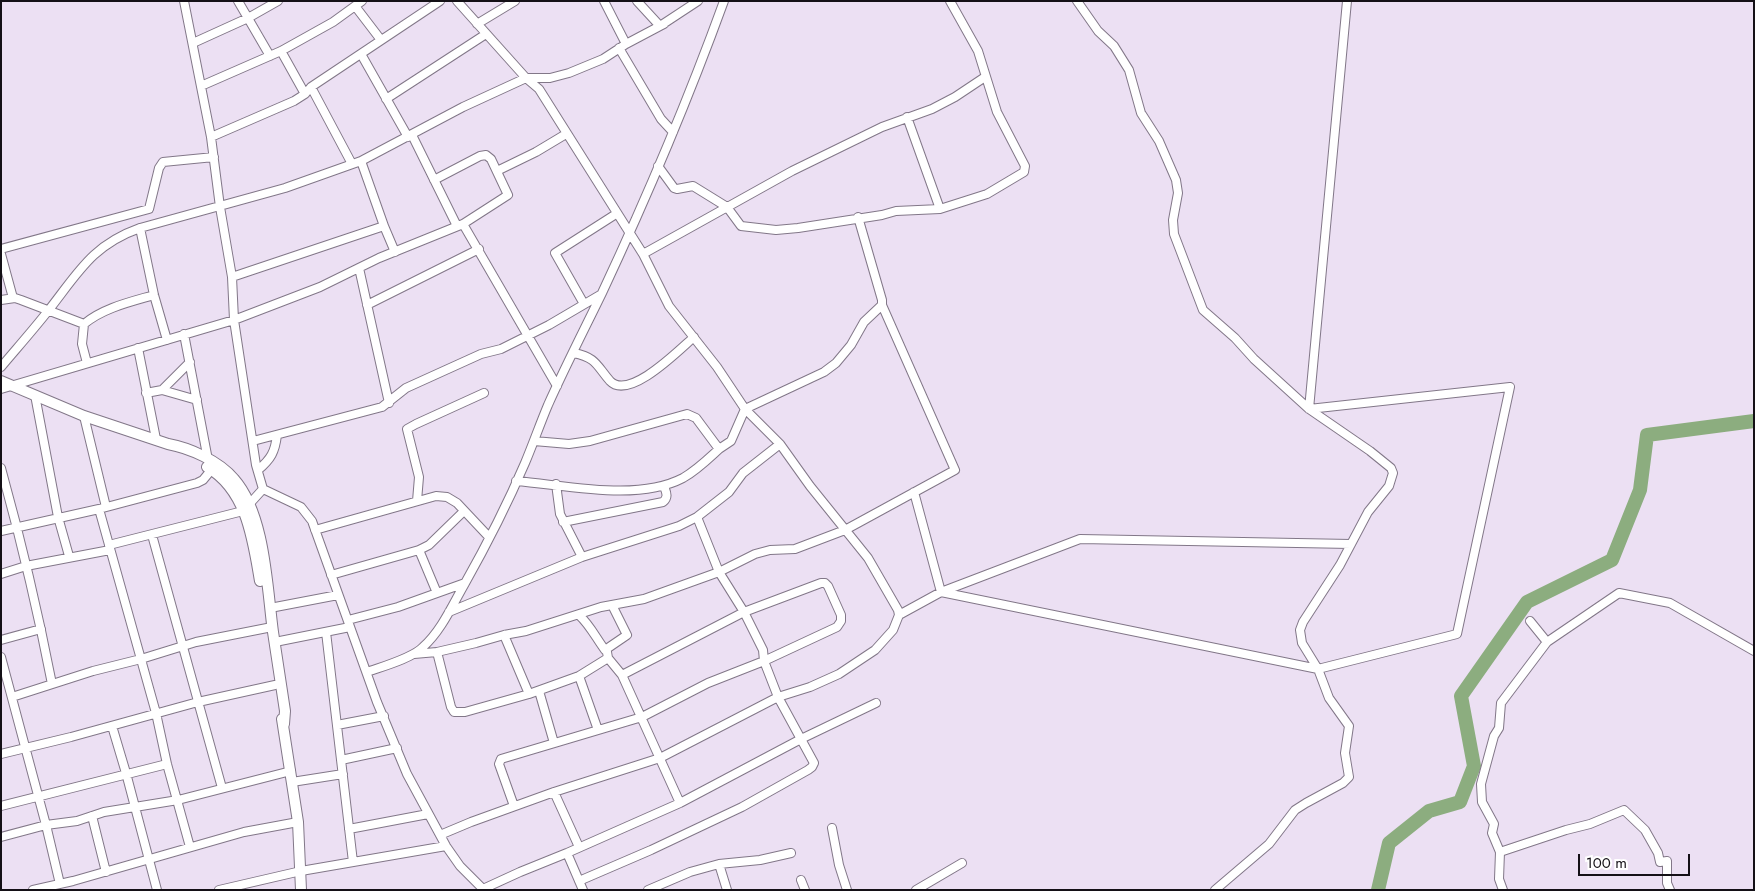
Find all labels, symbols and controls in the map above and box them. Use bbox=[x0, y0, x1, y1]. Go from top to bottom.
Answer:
scale bar bbox=[1580, 844, 1692, 876]
text: 100 m bbox=[1586, 852, 1627, 874]

